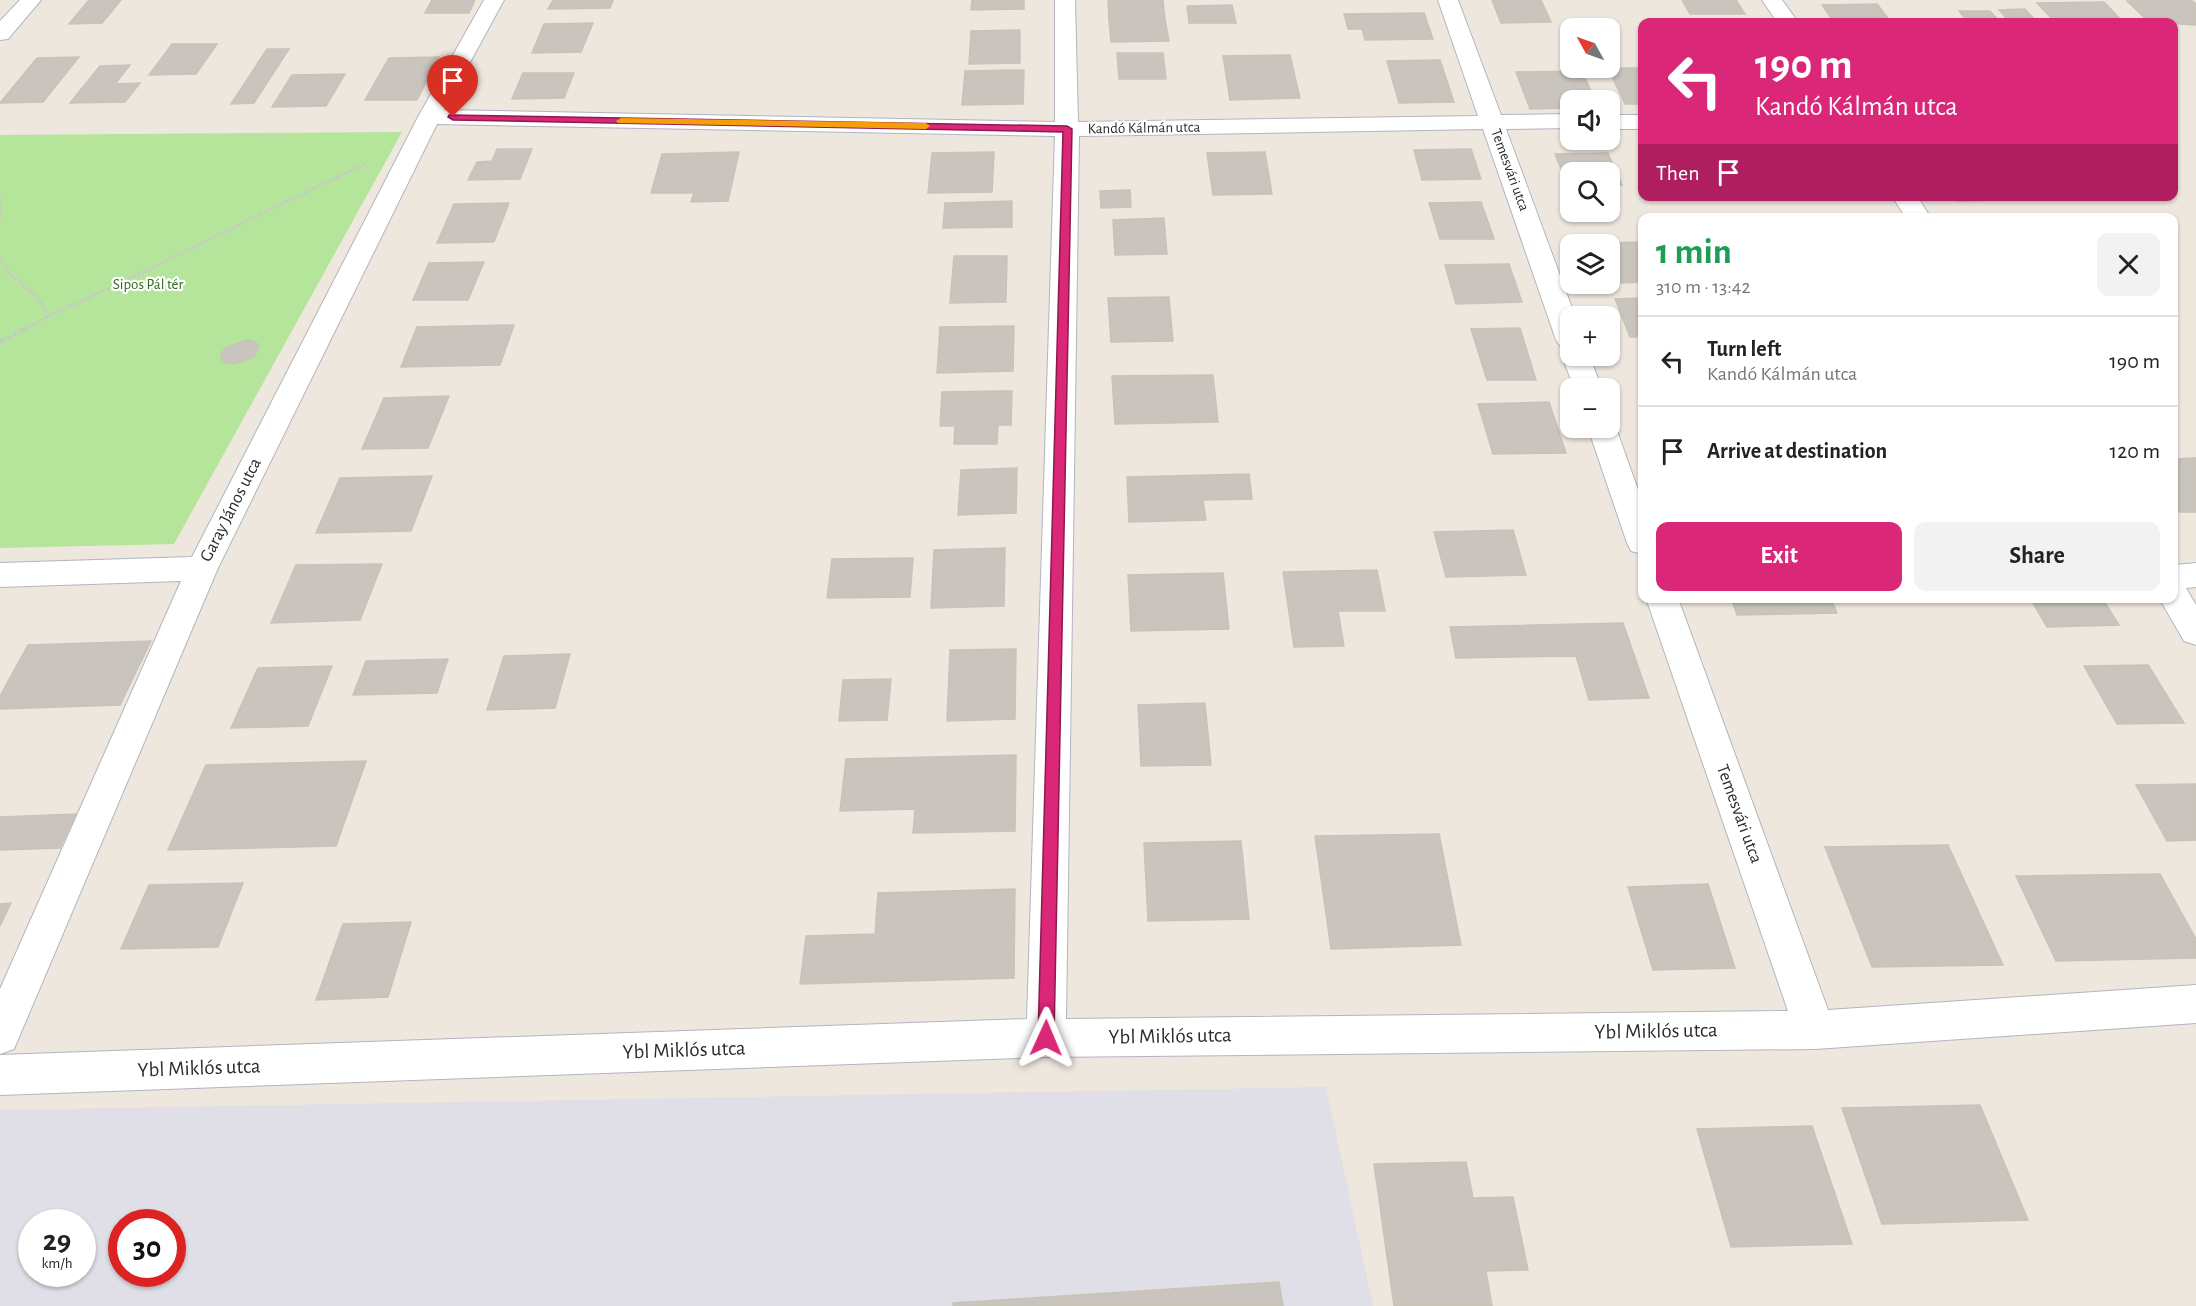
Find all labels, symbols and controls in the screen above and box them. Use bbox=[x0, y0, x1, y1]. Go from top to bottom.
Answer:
north arrow bbox=[1560, 18, 1620, 78]
map controls bbox=[1560, 18, 1620, 438]
icon: left bbox=[1656, 42, 1734, 120]
text: 190 m bbox=[1755, 44, 1853, 86]
pin bbox=[427, 55, 478, 117]
icon: arrive bbox=[436, 64, 469, 97]
button: sound bbox=[1560, 90, 1620, 150]
text: Kandó Kálmán utca bbox=[1755, 93, 1958, 120]
street label: Kandó Kálmán utca bbox=[1088, 120, 1201, 136]
street label: Temesvári utca bbox=[1488, 127, 1532, 213]
icon: arrive bbox=[1712, 156, 1745, 189]
button: search bbox=[1560, 162, 1620, 222]
text: Then bbox=[1656, 162, 1700, 184]
button: close bbox=[2097, 233, 2160, 296]
button: layers bbox=[1560, 234, 1620, 294]
text: 1 min bbox=[1656, 234, 1732, 270]
park label: Sipos Pál tér bbox=[113, 277, 183, 292]
text: 310 m · 13:42 bbox=[1656, 277, 1751, 297]
button: + bbox=[1560, 306, 1620, 366]
text: Turn left bbox=[1707, 338, 1781, 360]
icon: left bbox=[1656, 345, 1689, 378]
text: 190 m bbox=[2109, 350, 2160, 372]
text: Kandó Kálmán utca bbox=[1707, 364, 1857, 384]
button: − bbox=[1560, 378, 1620, 438]
icon: arrive bbox=[1656, 435, 1689, 468]
text: Arrive at destination bbox=[1707, 440, 1887, 462]
text: 120 m bbox=[2110, 440, 2160, 462]
street label: Garay János utca bbox=[197, 455, 265, 565]
button: Exit bbox=[1656, 522, 1902, 591]
button: Share bbox=[1914, 522, 2160, 591]
street label: Temesvári utca bbox=[1713, 762, 1765, 866]
position arrow bbox=[1014, 1006, 1078, 1070]
street label: Ybl Miklós utca bbox=[1594, 1019, 1718, 1043]
street label: Ybl Miklós utca bbox=[1108, 1024, 1232, 1048]
street label: Ybl Miklós utca bbox=[622, 1037, 746, 1063]
street label: Ybl Miklós utca bbox=[137, 1055, 261, 1081]
speed limit sign: 30 bbox=[108, 1209, 186, 1287]
text: 29 bbox=[43, 1226, 71, 1256]
text: km/h bbox=[42, 1256, 72, 1271]

